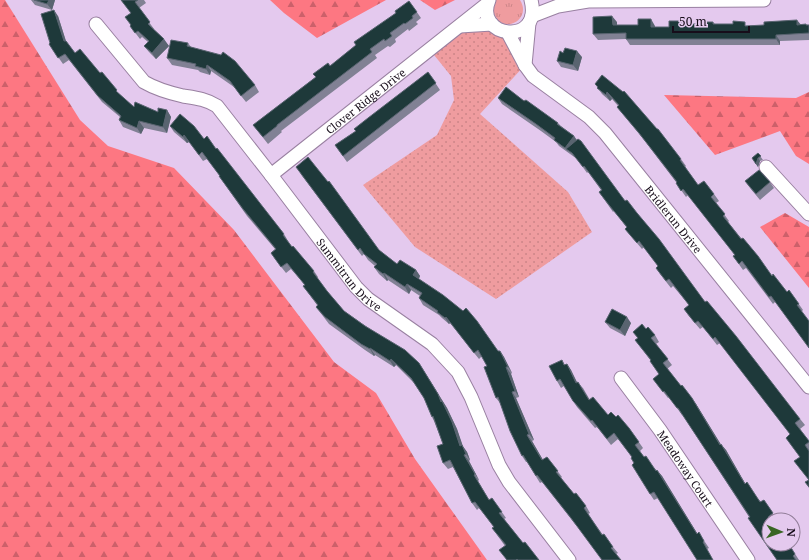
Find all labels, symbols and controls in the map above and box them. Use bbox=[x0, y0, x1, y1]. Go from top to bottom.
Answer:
scale bar bbox=[673, 8, 749, 34]
text: 50 m bbox=[679, 13, 707, 30]
street label: Clover Ridge Drive bbox=[322, 64, 408, 137]
street label: Bridlerun Drive bbox=[642, 182, 706, 256]
street label: Summitrun Drive bbox=[314, 235, 385, 314]
street label: Meadoway Court bbox=[655, 427, 717, 509]
north arrow bbox=[761, 512, 801, 552]
text: N bbox=[784, 528, 799, 537]

